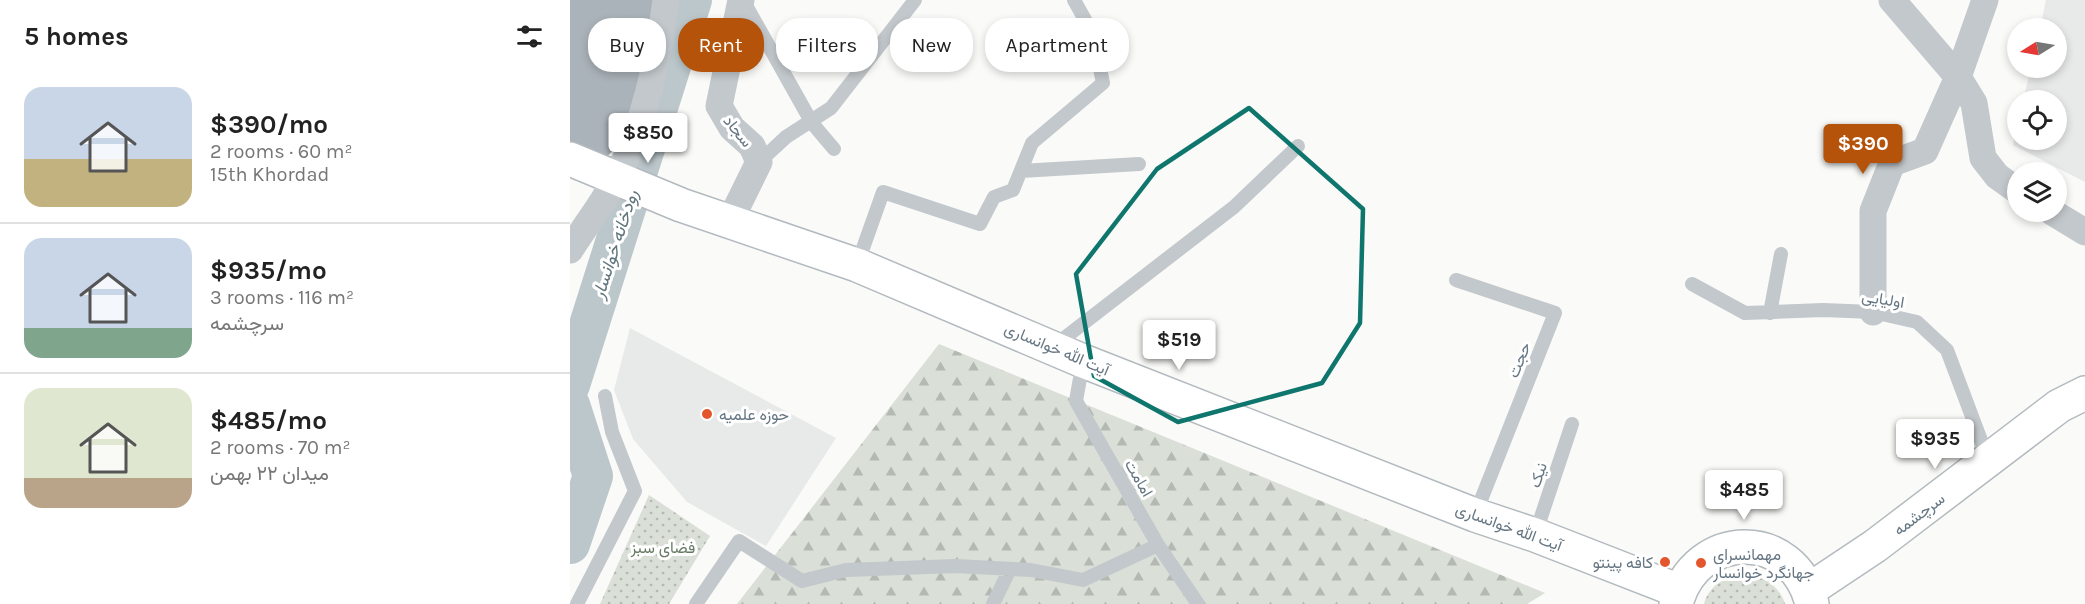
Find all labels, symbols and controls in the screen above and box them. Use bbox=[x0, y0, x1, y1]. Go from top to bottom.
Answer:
chip: Buy bbox=[588, 18, 666, 72]
chip: Rent bbox=[678, 18, 764, 72]
chip: Filters bbox=[776, 18, 878, 72]
chip: New bbox=[890, 18, 973, 72]
chip: Apartment bbox=[985, 18, 1129, 72]
north arrow bbox=[2007, 18, 2067, 78]
map controls bbox=[2007, 18, 2067, 222]
icon: filters bbox=[513, 20, 546, 53]
text: 5 homes bbox=[24, 21, 129, 52]
button: locate bbox=[2007, 90, 2067, 150]
text: $390/mo bbox=[210, 109, 328, 140]
icon: home bbox=[72, 111, 144, 183]
street label: سجاد bbox=[719, 111, 757, 151]
pin: $850 bbox=[612, 113, 684, 164]
text: $850 bbox=[623, 121, 674, 144]
pin: $390 bbox=[1827, 124, 1899, 175]
text: $390 bbox=[1837, 132, 1889, 155]
text: 2 rooms · 60 m² bbox=[210, 140, 353, 163]
button: layers bbox=[2007, 162, 2067, 222]
text: 15th Khordad bbox=[210, 163, 329, 186]
water label: رودخانه خوانسار bbox=[587, 187, 643, 302]
text: $935/mo bbox=[210, 255, 327, 286]
icon: home bbox=[72, 262, 144, 334]
text: 3 rooms · 116 m² bbox=[210, 286, 354, 309]
street label: اولیایی bbox=[1860, 286, 1906, 313]
text: سرچشمه bbox=[210, 312, 284, 335]
street label: آیت الله خوانساری bbox=[1001, 318, 1113, 381]
pin: $519 bbox=[1143, 320, 1215, 371]
text: $519 bbox=[1157, 328, 1201, 351]
street label: حجت bbox=[1503, 339, 1535, 380]
text: $485/mo bbox=[210, 405, 327, 436]
place label: حوزه علمیه bbox=[719, 405, 789, 425]
marker: حوزه علمیه bbox=[700, 407, 714, 421]
icon: home bbox=[72, 412, 144, 484]
pin: $935 bbox=[1899, 419, 1971, 470]
text: $935 bbox=[1910, 427, 1960, 450]
text: 2 rooms · 70 m² bbox=[210, 436, 350, 459]
street label: امامت bbox=[1121, 456, 1157, 500]
street label: نیک bbox=[1525, 460, 1551, 490]
text: میدان ۲۲ بهمن bbox=[210, 462, 329, 485]
pin: $485 bbox=[1708, 470, 1780, 521]
text: $485 bbox=[1719, 478, 1769, 501]
street label: سرچشمه bbox=[1890, 489, 1950, 541]
street label: آیت الله خوانساری bbox=[1453, 499, 1566, 556]
park label: فضای سبز bbox=[630, 538, 695, 558]
place label: مهمانسرای جهانگرد خوانسار bbox=[1712, 545, 1815, 583]
place label: کافه پینتو bbox=[1593, 553, 1653, 574]
marker: کافه پینتو bbox=[1658, 555, 1672, 569]
marker: مهمانسرای جهانگرد خوانسار bbox=[1694, 556, 1708, 570]

